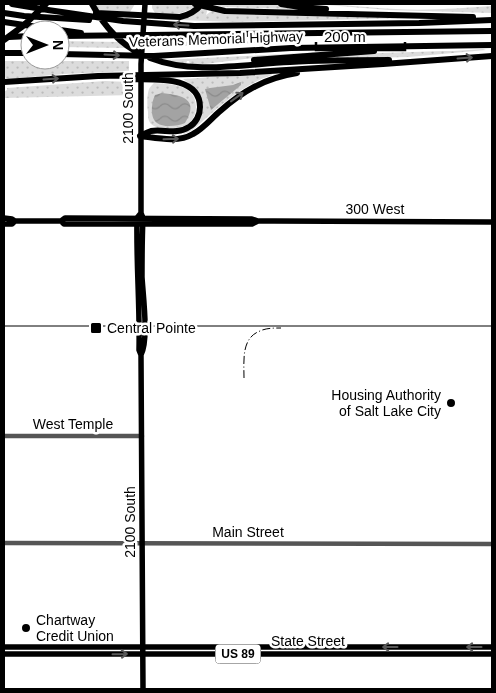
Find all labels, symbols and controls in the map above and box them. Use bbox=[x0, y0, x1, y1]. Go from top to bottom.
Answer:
north arrow bbox=[20, 20, 70, 70]
scale bar bbox=[316, 20, 405, 52]
one-way arrow bbox=[173, 21, 189, 30]
street label: Veterans Memorial Highway bbox=[129, 28, 303, 50]
text: 200 m bbox=[324, 28, 366, 45]
text: N bbox=[50, 40, 66, 50]
one-way arrow bbox=[104, 50, 120, 59]
one-way arrow bbox=[457, 54, 473, 63]
street label: 2100 South bbox=[120, 72, 136, 144]
one-way arrow bbox=[42, 74, 58, 83]
one-way arrow bbox=[230, 92, 244, 102]
one-way arrow bbox=[163, 134, 179, 143]
street label: 300 West bbox=[346, 201, 405, 217]
place label: Central Pointe bbox=[107, 320, 196, 336]
marker: Central Pointe bbox=[89, 321, 103, 335]
place label: Housing Authority of Salt Lake City bbox=[331, 387, 441, 419]
marker: Housing Authority of Salt Lake City bbox=[445, 397, 457, 409]
street label: West Temple bbox=[33, 416, 113, 432]
street label: 2100 South bbox=[122, 486, 138, 558]
street label: Main Street bbox=[212, 524, 284, 540]
place label: Chartway Credit Union bbox=[36, 612, 114, 644]
marker: Chartway Credit Union bbox=[20, 622, 32, 634]
street label: State Street bbox=[271, 633, 345, 649]
one-way arrow bbox=[382, 642, 398, 652]
one-way arrow bbox=[466, 642, 482, 652]
road number: US 89 bbox=[216, 644, 260, 664]
one-way arrow bbox=[112, 649, 128, 659]

